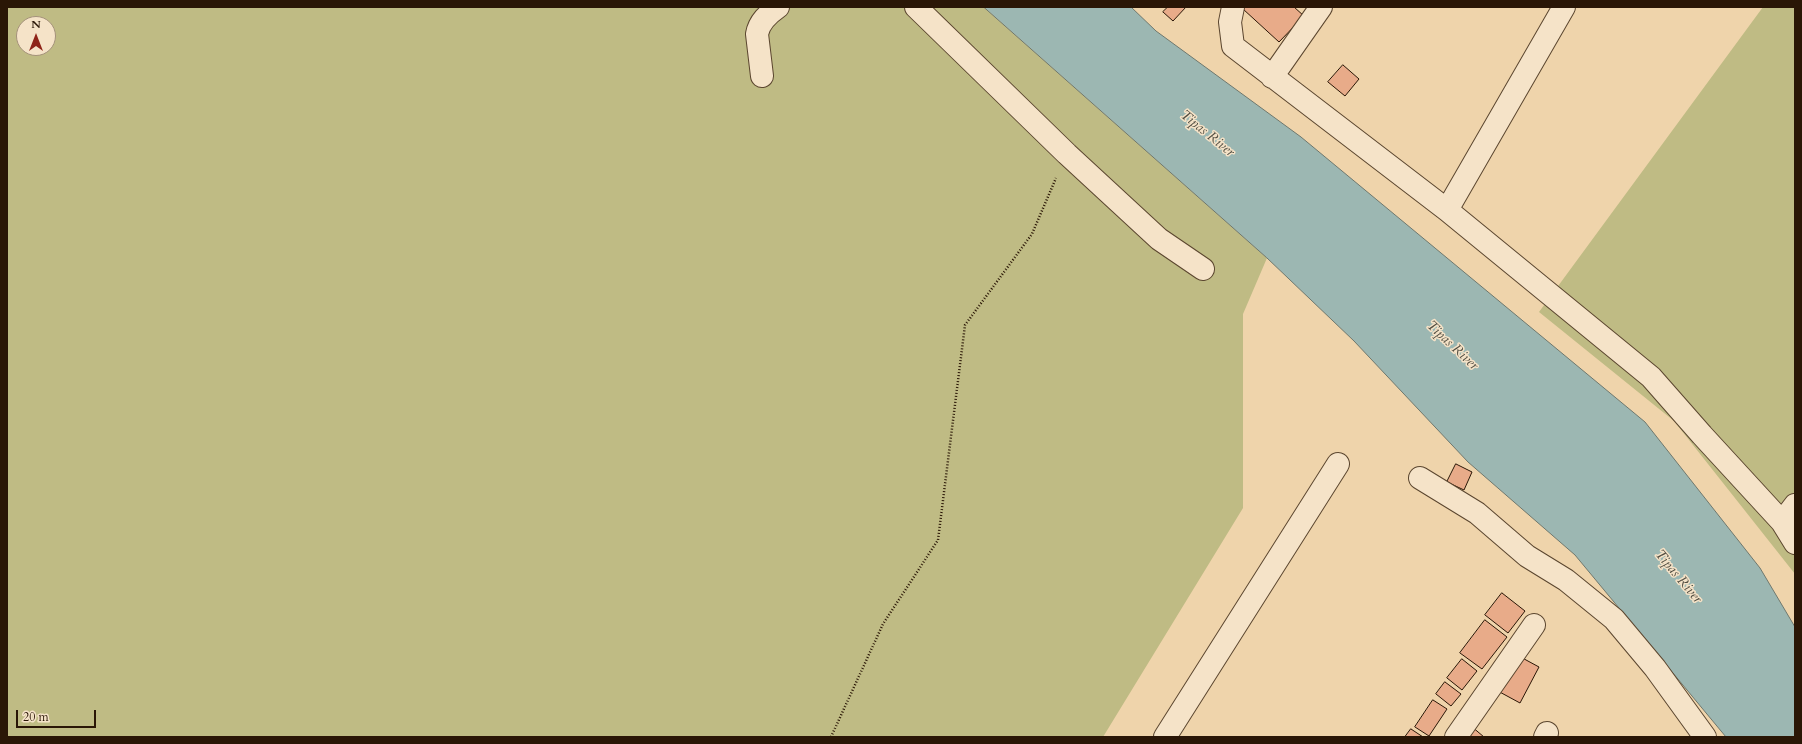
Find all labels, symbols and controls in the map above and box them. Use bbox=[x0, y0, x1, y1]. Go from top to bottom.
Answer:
north arrow bbox=[16, 16, 56, 56]
text: N bbox=[31, 17, 41, 32]
water label: Tipas River bbox=[1177, 107, 1237, 161]
water label: Tipas River bbox=[1423, 318, 1481, 374]
water label: Tipas River bbox=[1651, 547, 1705, 607]
scale bar bbox=[18, 702, 98, 728]
text: 20 m bbox=[23, 709, 49, 725]

